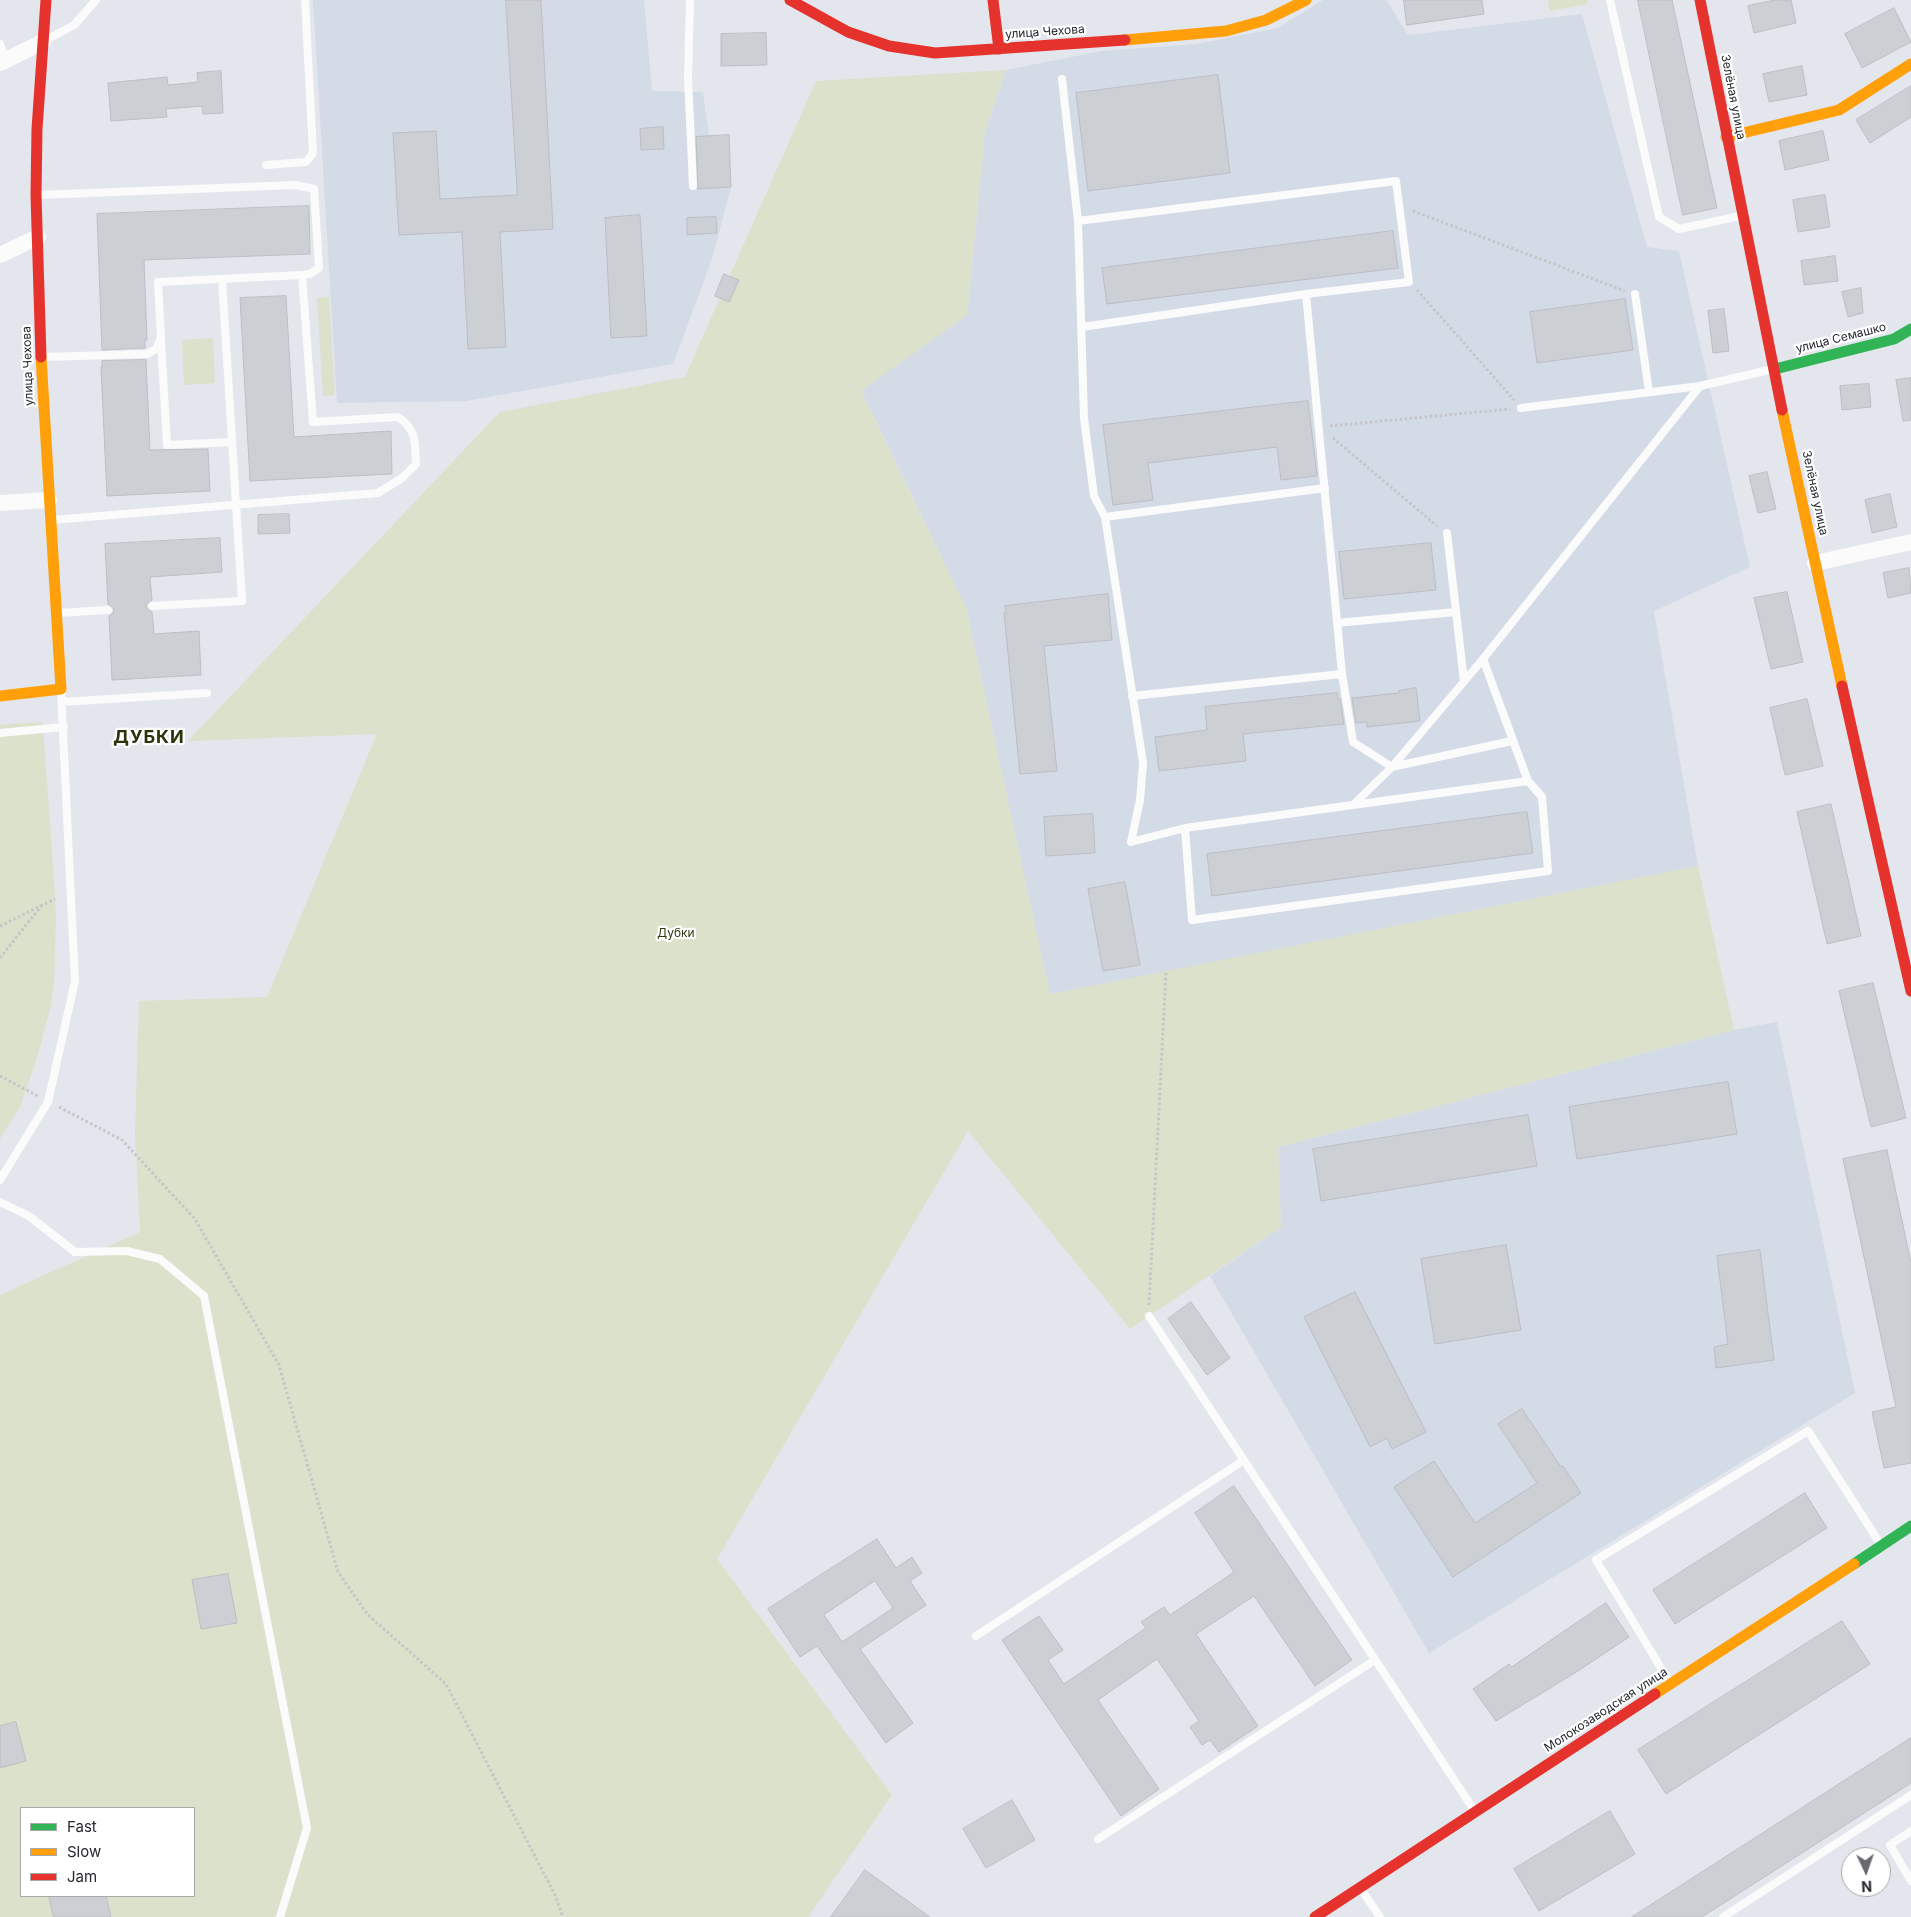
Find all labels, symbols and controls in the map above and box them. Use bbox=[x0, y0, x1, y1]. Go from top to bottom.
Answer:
street label: улица Чехова bbox=[1005, 22, 1085, 42]
street label: Зелёная улица bbox=[1718, 53, 1748, 141]
street label: улица Семашко bbox=[1794, 320, 1888, 356]
street label: улица Чехова bbox=[19, 326, 37, 406]
street label: Зелёная улица bbox=[1799, 449, 1831, 537]
district label: ДУБКИ bbox=[113, 727, 185, 749]
park label: Дубки bbox=[657, 926, 695, 940]
street label: Молокозаводская улица bbox=[1542, 1665, 1670, 1755]
legend bbox=[20, 1807, 195, 1897]
text: Fast bbox=[67, 1817, 97, 1836]
text: Slow bbox=[67, 1842, 101, 1861]
north arrow bbox=[1841, 1847, 1891, 1897]
text: Jam bbox=[67, 1867, 97, 1886]
text: N bbox=[1861, 1878, 1873, 1895]

